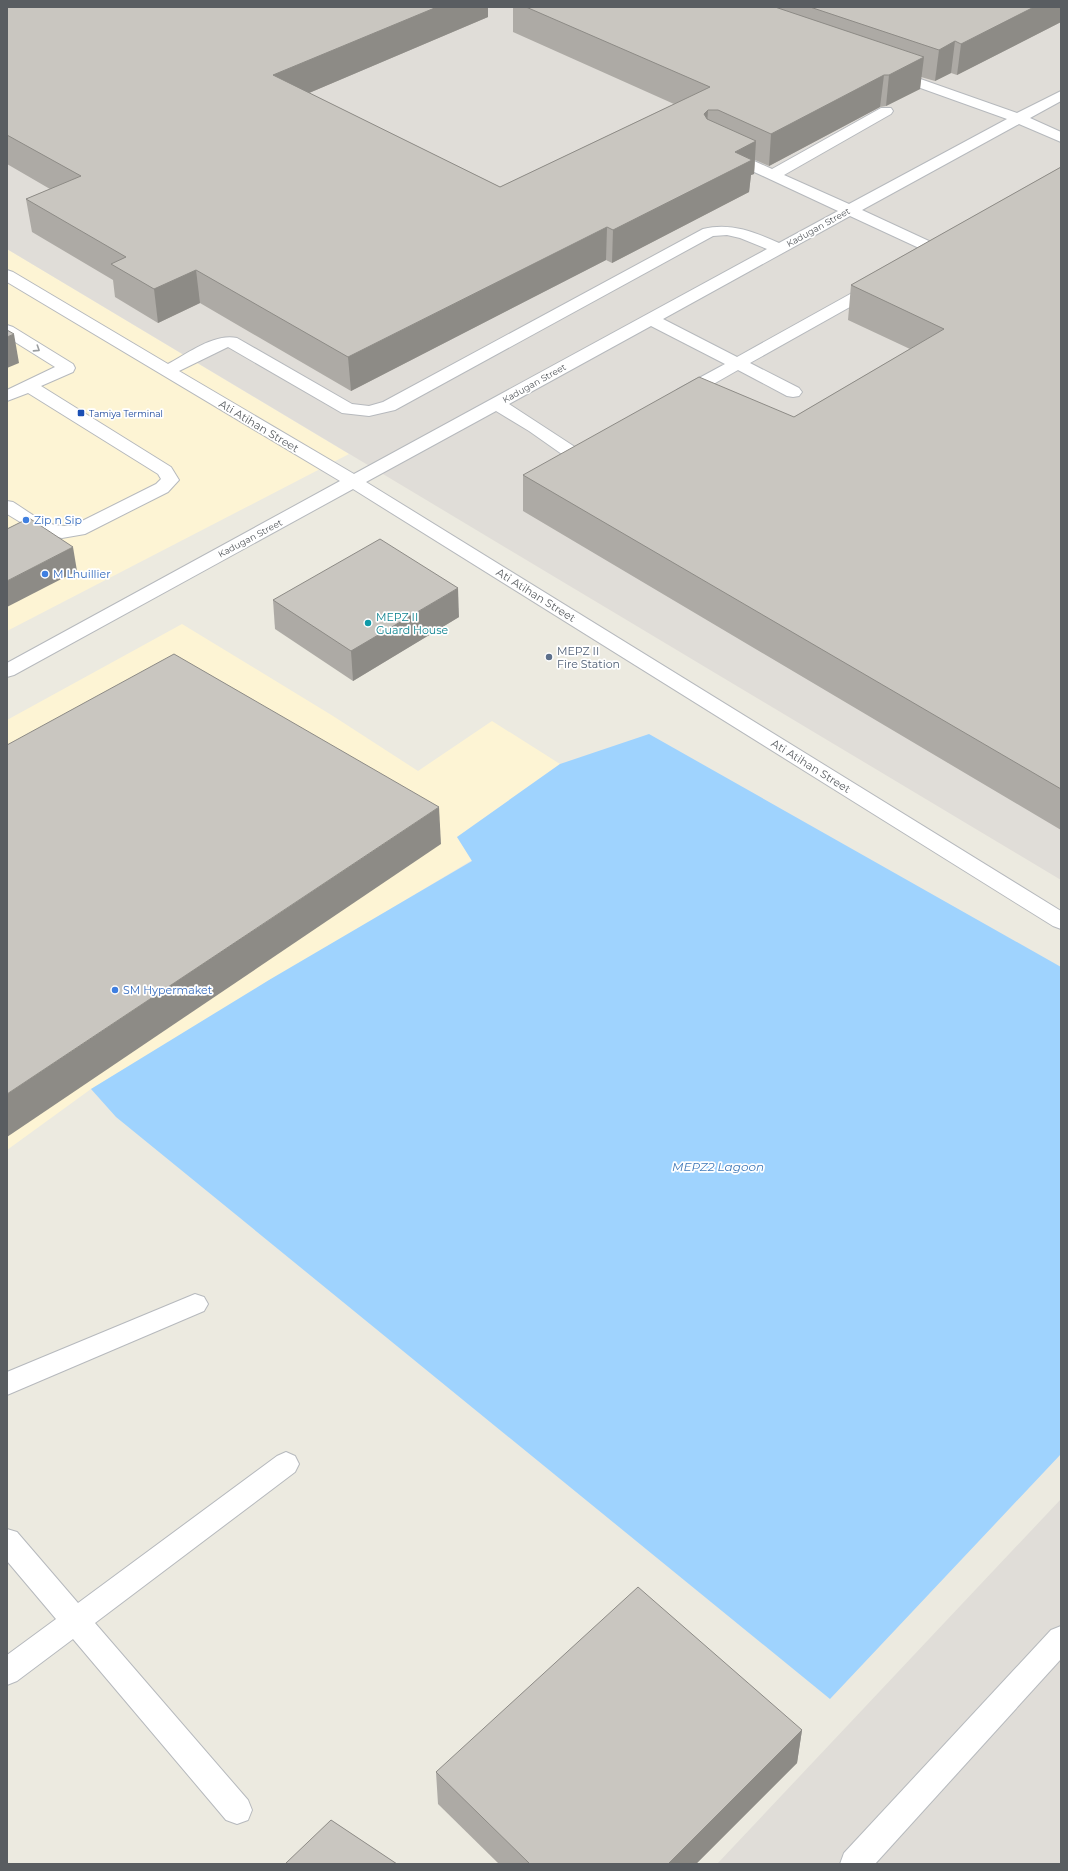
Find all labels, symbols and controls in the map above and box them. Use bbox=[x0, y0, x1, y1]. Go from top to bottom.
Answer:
street label: Kadugan Street bbox=[784, 205, 852, 249]
one-way arrow bbox=[33, 344, 40, 352]
street label: Kadugan Street bbox=[500, 361, 568, 405]
street label: Ati Atihan Street bbox=[216, 397, 302, 456]
marker: Tamiya Terminal bbox=[76, 408, 86, 418]
place label: Tamiya Terminal bbox=[89, 408, 163, 419]
place label: Zip n Sip bbox=[34, 513, 82, 527]
marker: Zip n Sip bbox=[21, 515, 31, 525]
street label: Kadugan Street bbox=[216, 516, 284, 559]
street label: Ati Atihan Street bbox=[494, 565, 579, 625]
place label: M Lhuillier bbox=[53, 567, 111, 581]
marker: M Lhuillier bbox=[40, 569, 50, 579]
place label: MEPZ II Guard House bbox=[376, 610, 449, 637]
marker: MEPZ II Guard House bbox=[363, 618, 373, 628]
place label: MEPZ II Fire Station bbox=[557, 644, 620, 671]
marker: MEPZ II Fire Station bbox=[544, 652, 554, 662]
street label: Ati Atihan Street bbox=[769, 736, 854, 796]
place label: SM Hypermaket bbox=[123, 983, 213, 997]
marker: SM Hypermaket bbox=[110, 985, 120, 995]
water label: MEPZ2 Lagoon bbox=[672, 1159, 764, 1174]

